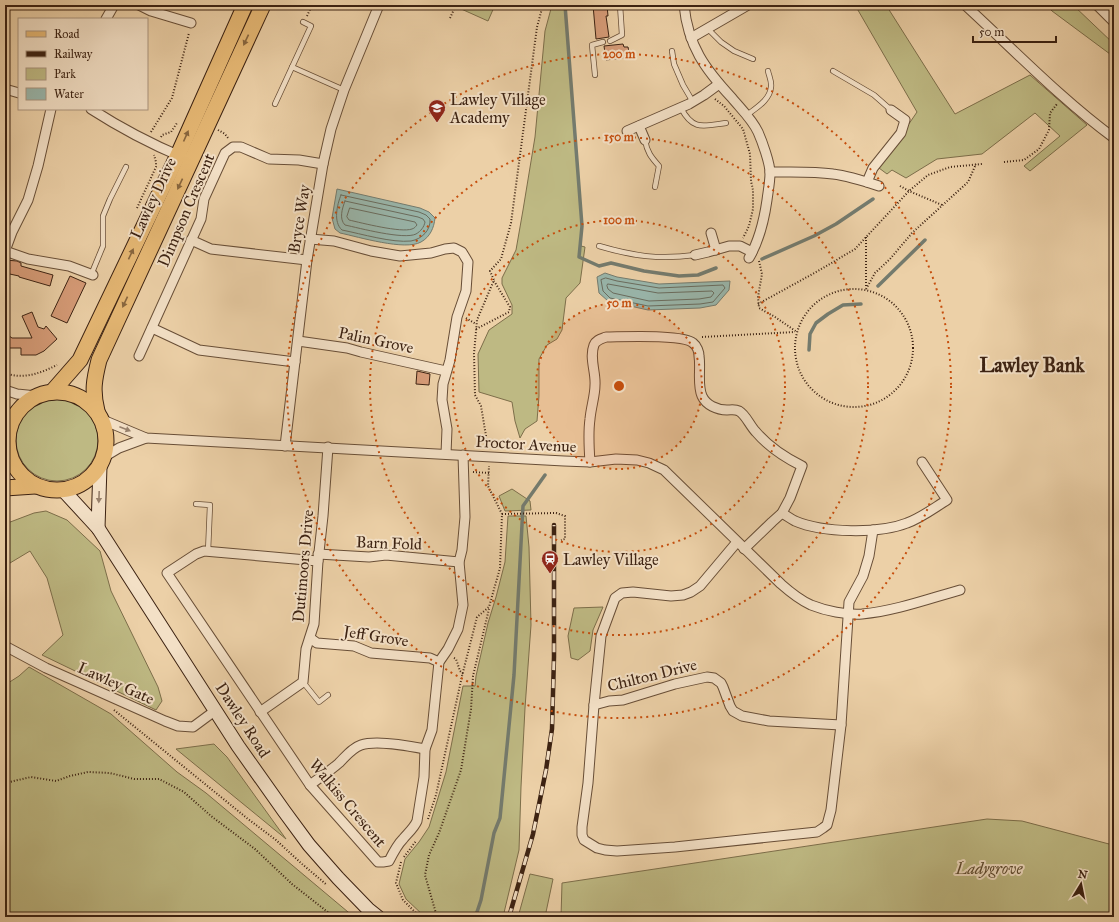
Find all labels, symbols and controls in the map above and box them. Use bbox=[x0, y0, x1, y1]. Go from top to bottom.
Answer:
legend bbox=[18, 18, 148, 110]
scale bar bbox=[973, 18, 1056, 44]
text: 50 m bbox=[979, 25, 1004, 39]
text: Road bbox=[54, 27, 80, 41]
one-way arrow bbox=[243, 35, 249, 46]
text: Railway bbox=[54, 47, 93, 61]
text: 200 m bbox=[603, 47, 636, 61]
text: Park bbox=[54, 67, 76, 81]
text: Water bbox=[54, 87, 84, 101]
place label: Lawley Village Academy bbox=[449, 90, 546, 127]
school or university icon: Lawley Village Academy bbox=[427, 98, 447, 123]
text: 150 m bbox=[604, 130, 635, 144]
one-way arrow bbox=[183, 131, 189, 142]
street label: Dimpson Crescent bbox=[154, 150, 219, 270]
street label: Lawley Drive bbox=[126, 154, 180, 242]
one-way arrow bbox=[177, 178, 183, 189]
street label: Bryce Way bbox=[284, 183, 314, 255]
text: 100 m bbox=[603, 213, 636, 227]
one-way arrow bbox=[128, 248, 134, 260]
one-way arrow bbox=[122, 296, 128, 308]
text: 50 m bbox=[606, 296, 633, 310]
street label: Palin Grove bbox=[337, 323, 416, 357]
district label: Lawley Bank bbox=[979, 353, 1085, 378]
centre of rings bbox=[612, 379, 626, 393]
one-way arrow bbox=[119, 426, 131, 432]
street label: Proctor Avenue bbox=[475, 432, 577, 456]
one-way arrow bbox=[96, 491, 102, 504]
street label: Dutimoors Drive bbox=[289, 508, 317, 623]
street label: Barn Fold bbox=[356, 532, 422, 554]
station icon: Lawley Village bbox=[540, 549, 560, 574]
place label: Lawley Village bbox=[563, 550, 659, 570]
street label: Jeff Grove bbox=[340, 621, 410, 652]
street label: Chilton Drive bbox=[605, 655, 699, 695]
street label: Lawley Gate bbox=[75, 658, 157, 708]
street label: Dawley Road bbox=[212, 679, 274, 761]
street label: Walkiss Crescent bbox=[306, 755, 391, 851]
park label: Ladygrove bbox=[955, 859, 1023, 878]
north arrow bbox=[1061, 864, 1101, 904]
text: N bbox=[1077, 867, 1089, 882]

